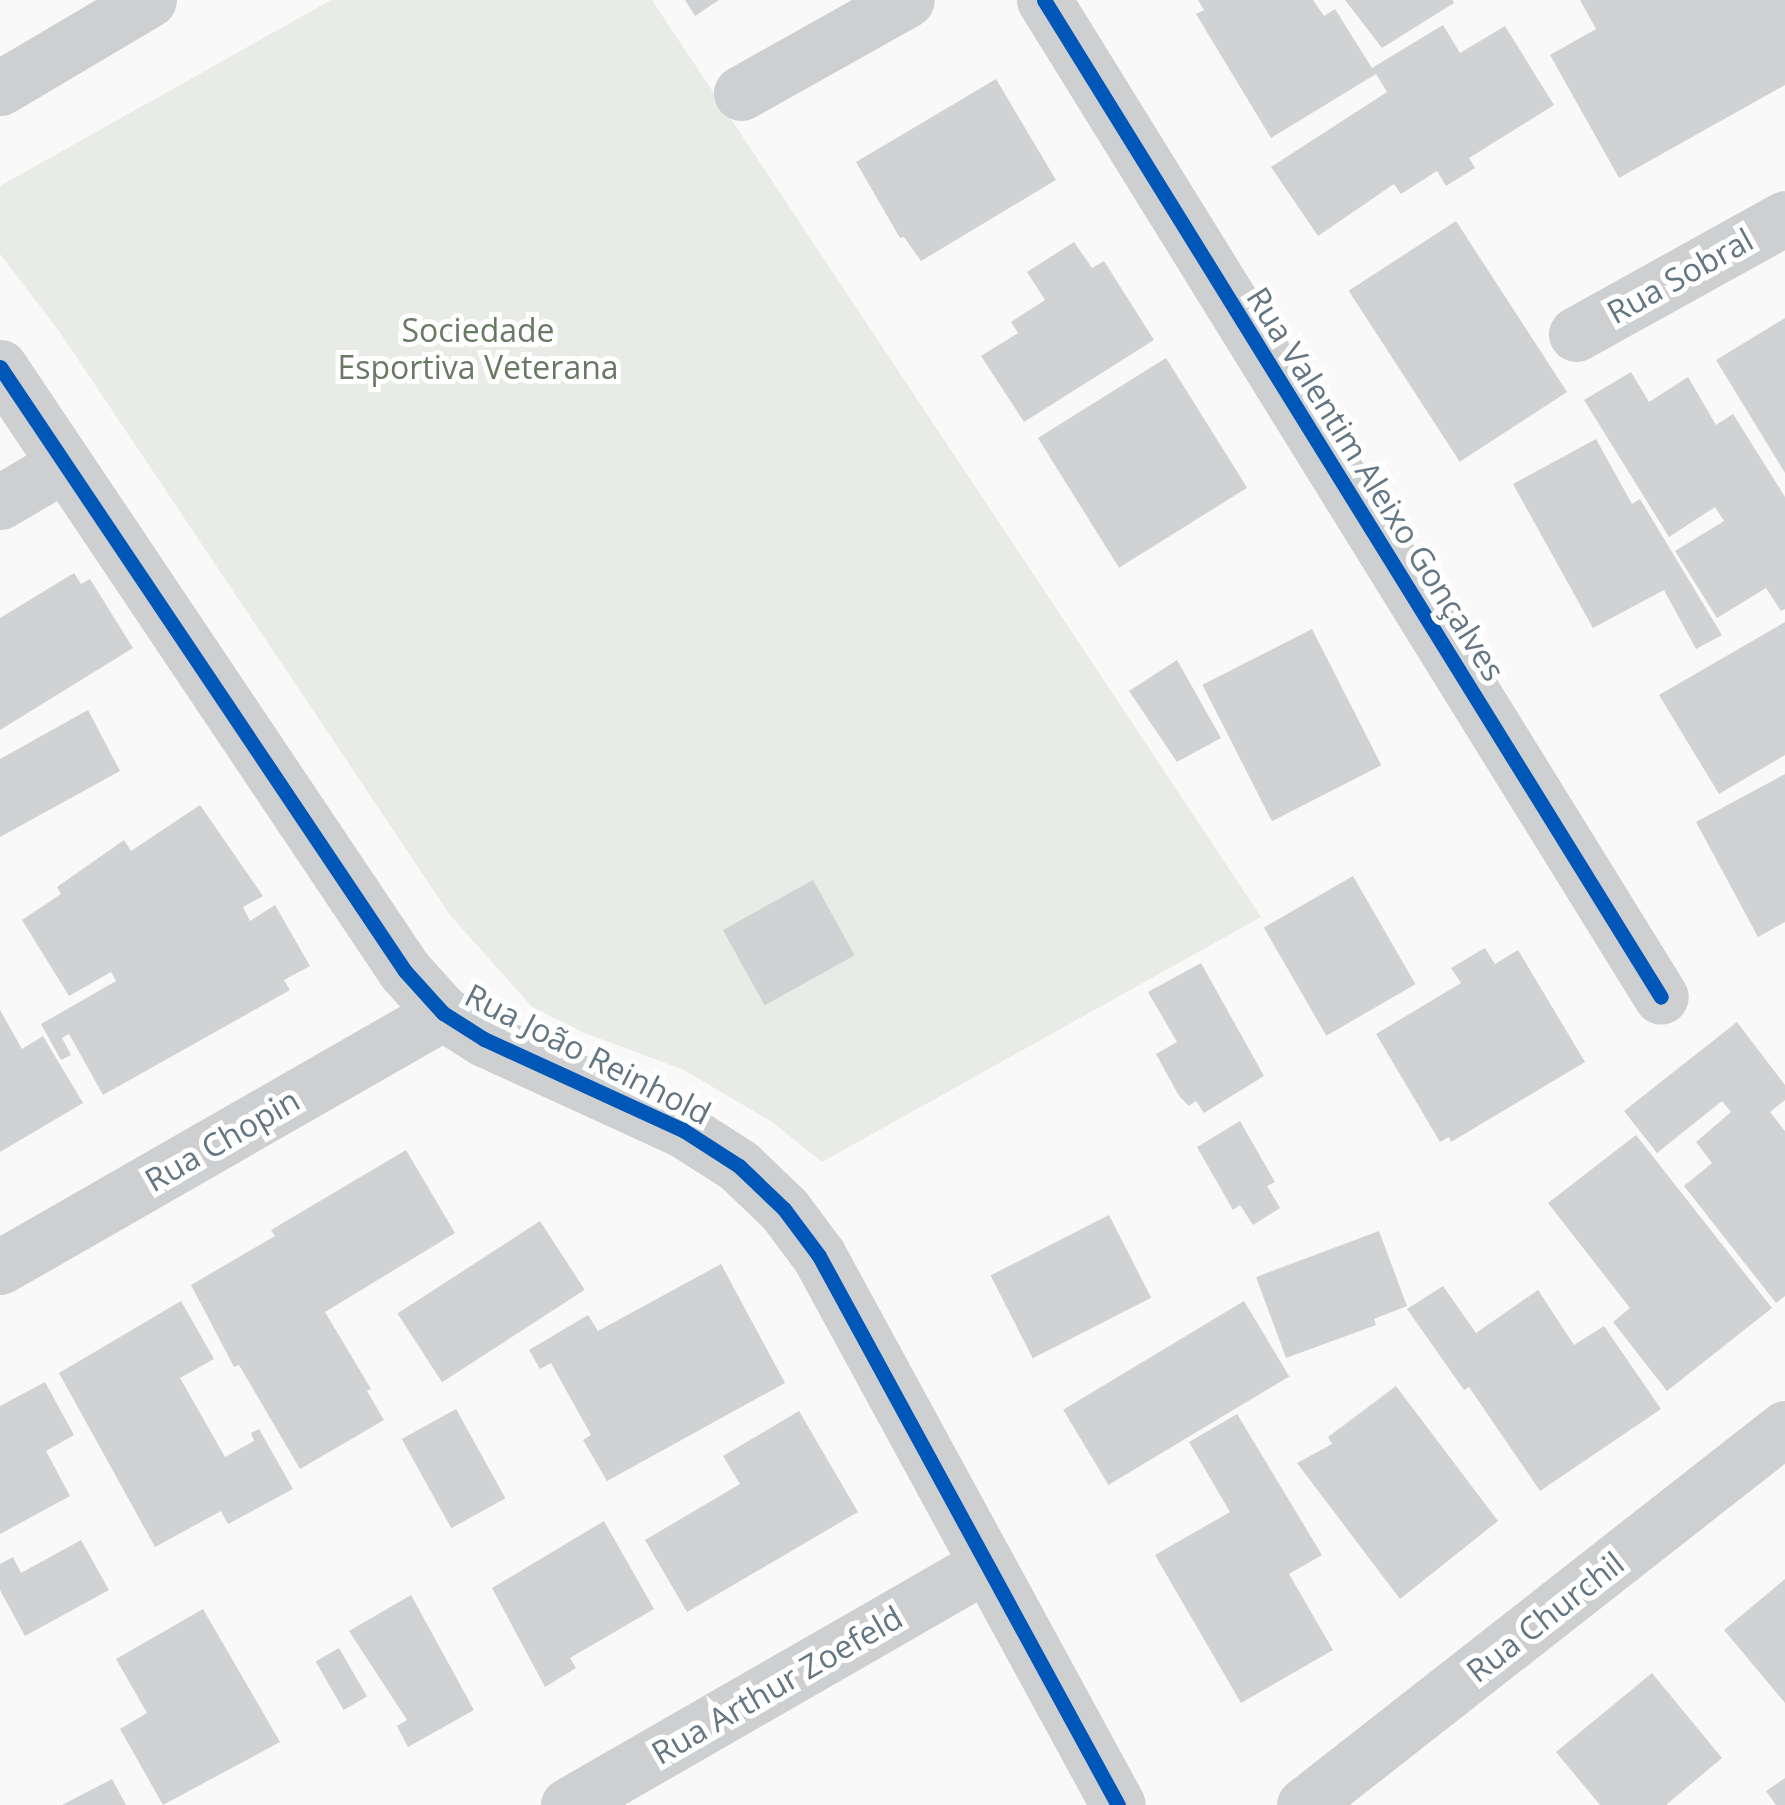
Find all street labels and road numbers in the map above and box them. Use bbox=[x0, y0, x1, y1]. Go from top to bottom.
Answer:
street label: Rua Sobral bbox=[1600, 220, 1760, 332]
street label: Rua Valentim Aleixo Gonçalves bbox=[1239, 280, 1513, 688]
street label: Rua João Reinhold bbox=[459, 975, 717, 1133]
street label: Rua Chopin bbox=[138, 1080, 306, 1200]
street label: Rua Churchil bbox=[1459, 1544, 1631, 1690]
street label: Rua Arthur Zoefeld bbox=[645, 1598, 909, 1772]

